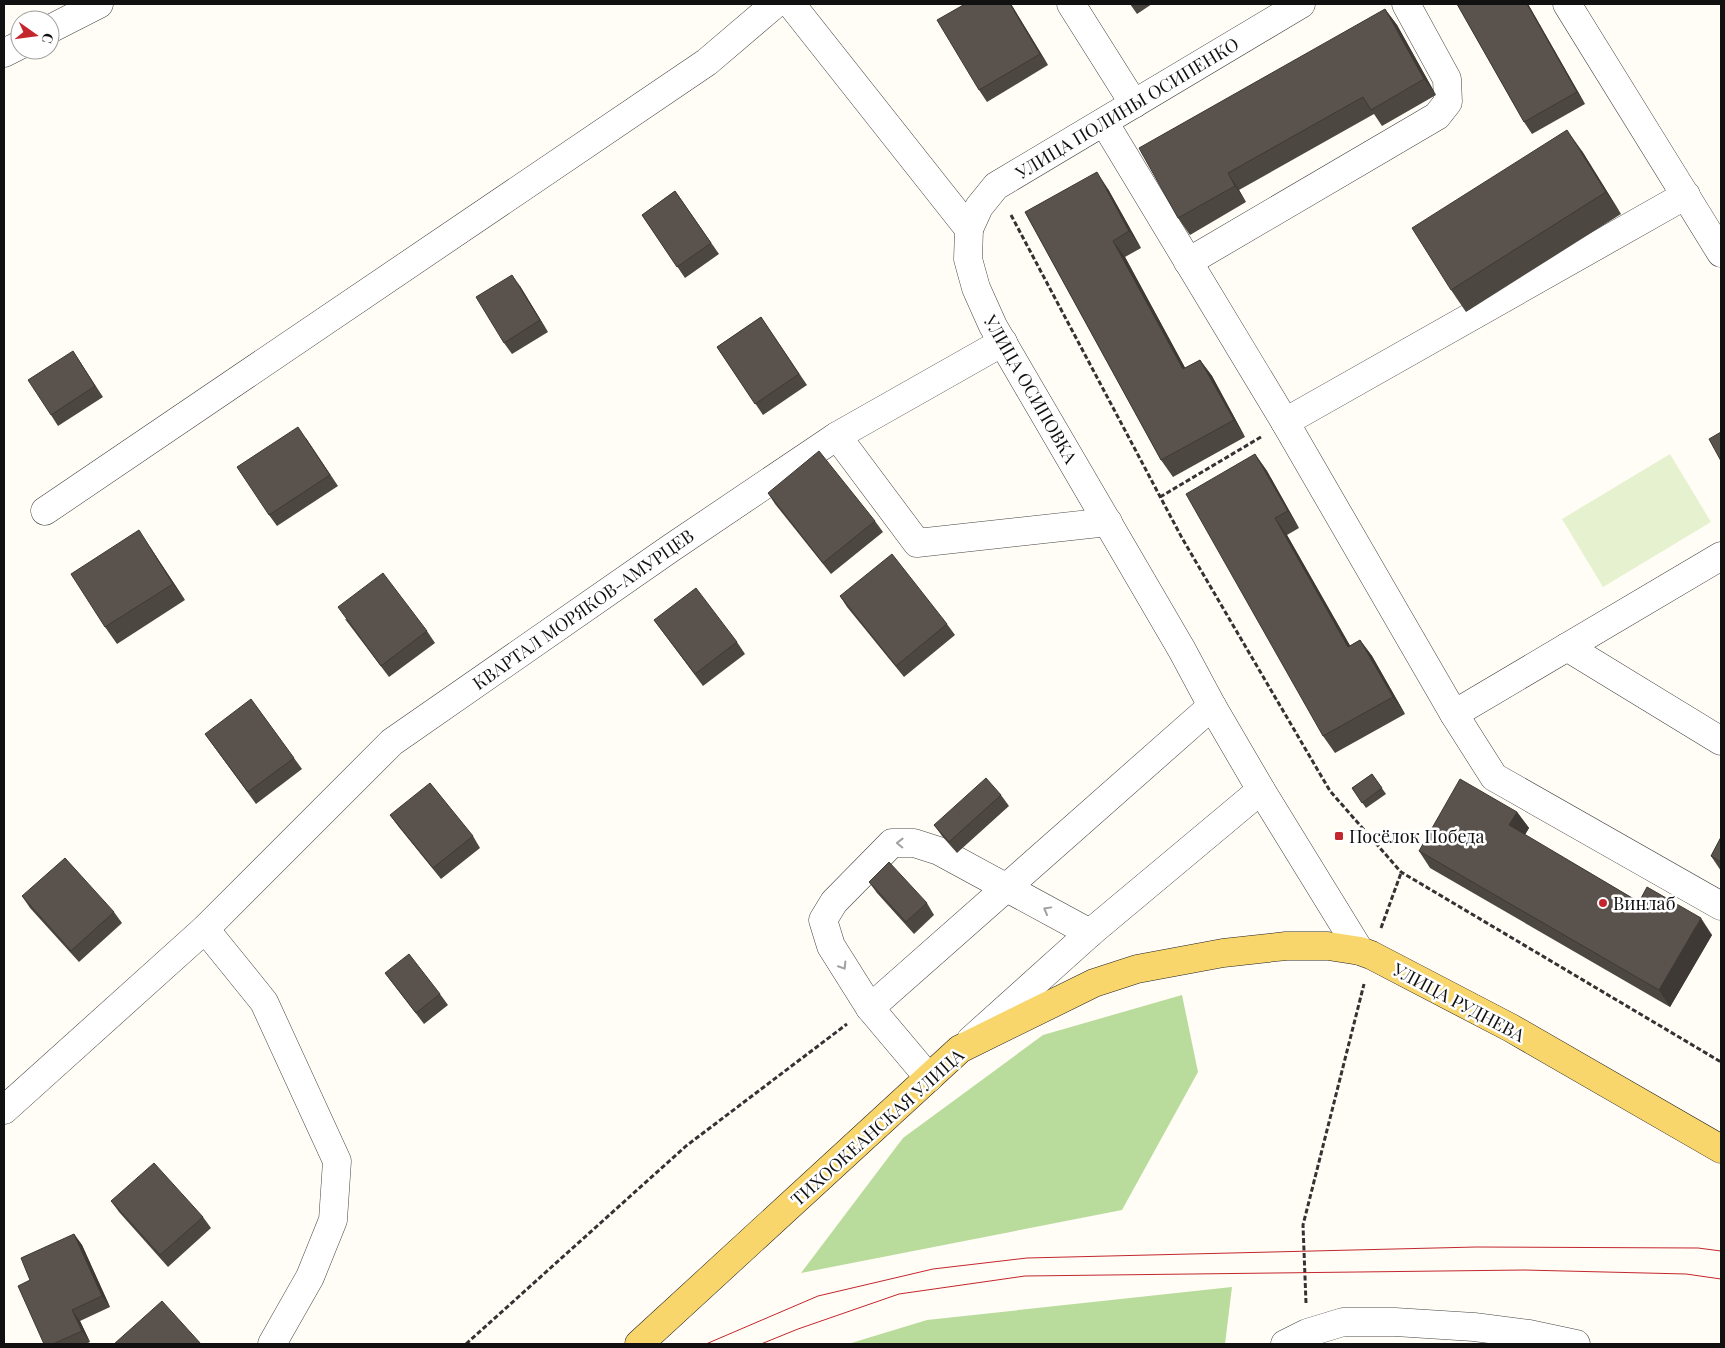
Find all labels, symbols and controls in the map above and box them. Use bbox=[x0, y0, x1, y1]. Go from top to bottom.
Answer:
north arrow bbox=[10, 10, 60, 60]
text: С bbox=[38, 31, 59, 45]
street label: УЛИЦА ПОЛИНЫ ОСИПЕНКО bbox=[1010, 32, 1243, 185]
street label: УЛИЦА ОСИПОВКА bbox=[978, 310, 1084, 468]
street label: КВАРТАЛ МОРЯКОВ-АМУРЦЕВ bbox=[468, 523, 698, 695]
place label: Посёлок Победа bbox=[1349, 824, 1485, 848]
marker: Посёлок Победа bbox=[1333, 830, 1345, 842]
one-way arrow bbox=[896, 838, 904, 848]
place label: Винлаб bbox=[1613, 891, 1676, 915]
marker: Винлаб bbox=[1597, 897, 1609, 909]
one-way arrow bbox=[1043, 906, 1052, 916]
street label: УЛИЦА РУДНЕВА bbox=[1388, 957, 1530, 1047]
one-way arrow bbox=[837, 960, 846, 969]
street label: ТИХООКЕАНСКАЯ УЛИЦА bbox=[786, 1042, 969, 1211]

